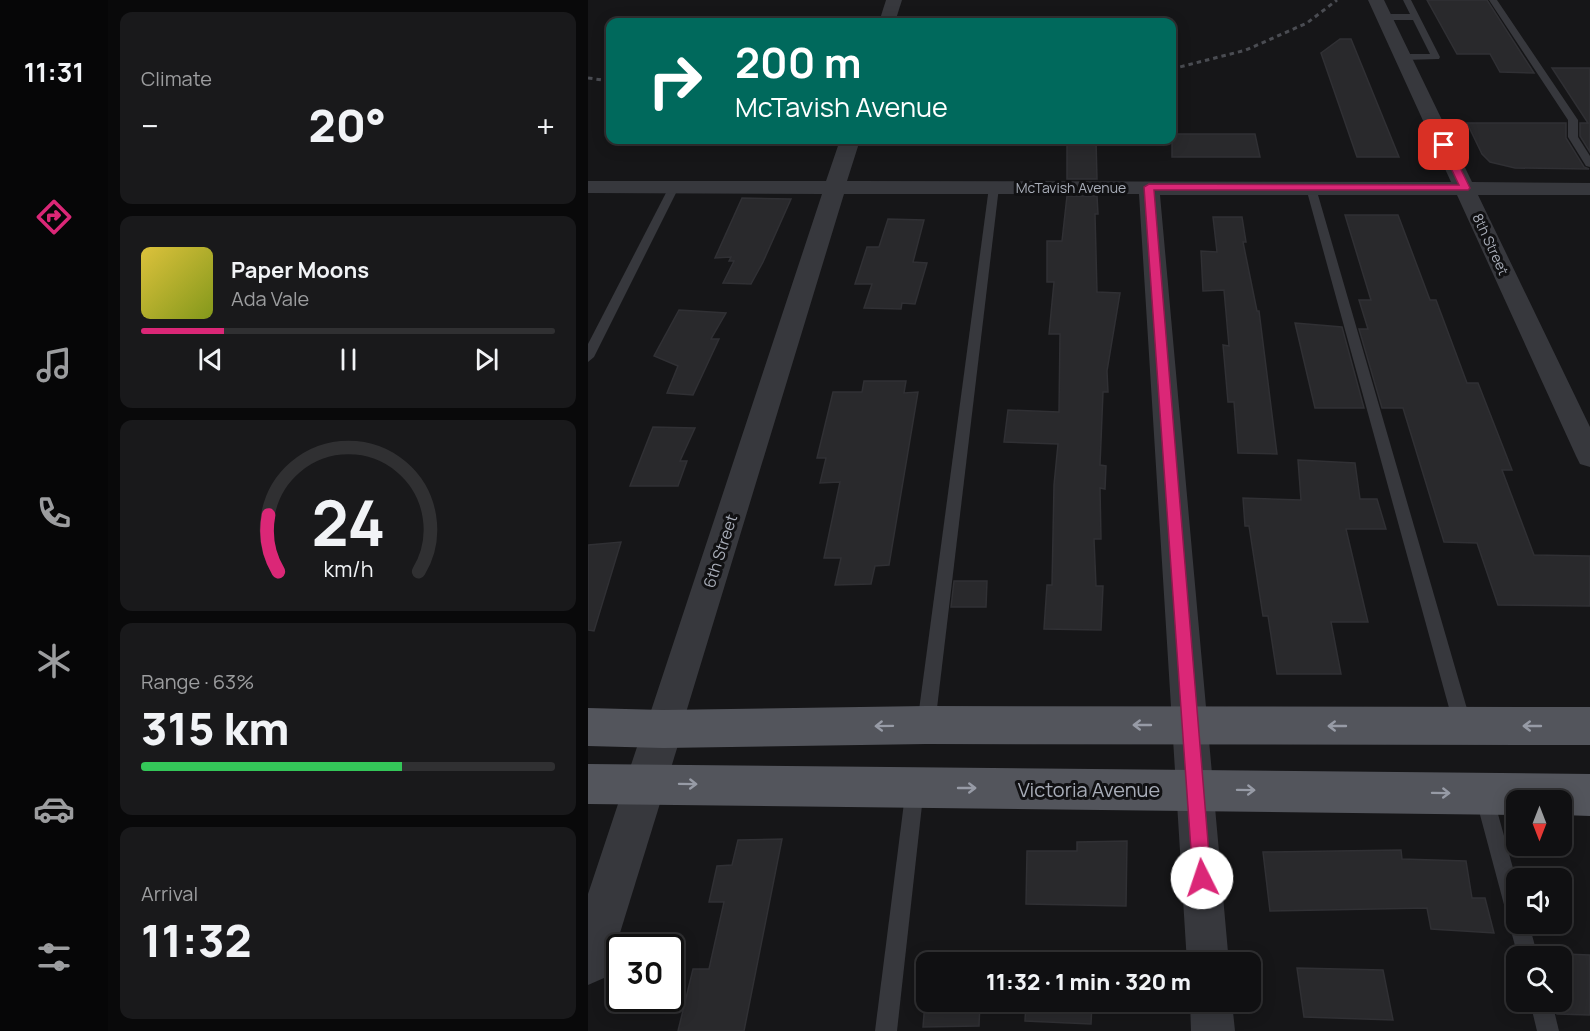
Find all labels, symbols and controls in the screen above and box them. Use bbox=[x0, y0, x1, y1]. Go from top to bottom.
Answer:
text: 200 m bbox=[735, 33, 861, 91]
icon: right bbox=[636, 42, 714, 120]
text: 11:31 bbox=[24, 53, 84, 90]
text: Climate bbox=[141, 65, 212, 92]
text: McTavish Avenue bbox=[735, 88, 948, 125]
text: 20° bbox=[309, 94, 386, 156]
text: − bbox=[141, 103, 159, 148]
text: + bbox=[536, 103, 555, 148]
pin bbox=[1418, 119, 1469, 170]
icon: arrive bbox=[1427, 128, 1460, 161]
street label: McTavish Avenue bbox=[1016, 178, 1126, 197]
icon: directions bbox=[33, 196, 75, 238]
street label: 8th Street bbox=[1468, 210, 1514, 278]
text: Paper Moons bbox=[231, 255, 369, 285]
text: Ada Vale bbox=[231, 285, 309, 312]
icon: previous bbox=[194, 343, 227, 376]
icon: pause bbox=[332, 343, 365, 376]
icon: next bbox=[470, 343, 503, 376]
icon: music bbox=[33, 344, 75, 386]
text: 24 bbox=[311, 480, 385, 566]
icon: phone bbox=[33, 492, 75, 534]
street label: 6th Street bbox=[698, 511, 742, 591]
text: km/h bbox=[323, 555, 373, 584]
icon: climate bbox=[33, 640, 75, 682]
text: Range · 63% bbox=[141, 668, 254, 695]
text: 315 km bbox=[141, 697, 290, 759]
one-way arrow bbox=[1132, 719, 1152, 731]
one-way arrow bbox=[874, 720, 894, 732]
one-way arrow bbox=[1327, 720, 1347, 732]
one-way arrow bbox=[1522, 720, 1542, 732]
street label: Victoria Avenue bbox=[1018, 776, 1160, 803]
one-way arrow bbox=[678, 778, 698, 790]
one-way arrow bbox=[957, 782, 977, 794]
one-way arrow bbox=[1236, 784, 1256, 796]
one-way arrow bbox=[1431, 787, 1451, 799]
icon: car bbox=[33, 788, 75, 830]
north arrow bbox=[1506, 790, 1572, 856]
map controls bbox=[1506, 790, 1572, 1012]
position arrow bbox=[1170, 846, 1234, 910]
button: sound bbox=[1506, 868, 1572, 934]
text: Arrival bbox=[141, 880, 198, 907]
text: 11:32 bbox=[141, 909, 252, 971]
speed limit sign: 30 bbox=[606, 934, 684, 1012]
icon: filters bbox=[33, 936, 75, 978]
button: search bbox=[1506, 946, 1572, 1012]
text: 11:32 · 1 min · 320 m bbox=[986, 967, 1191, 997]

